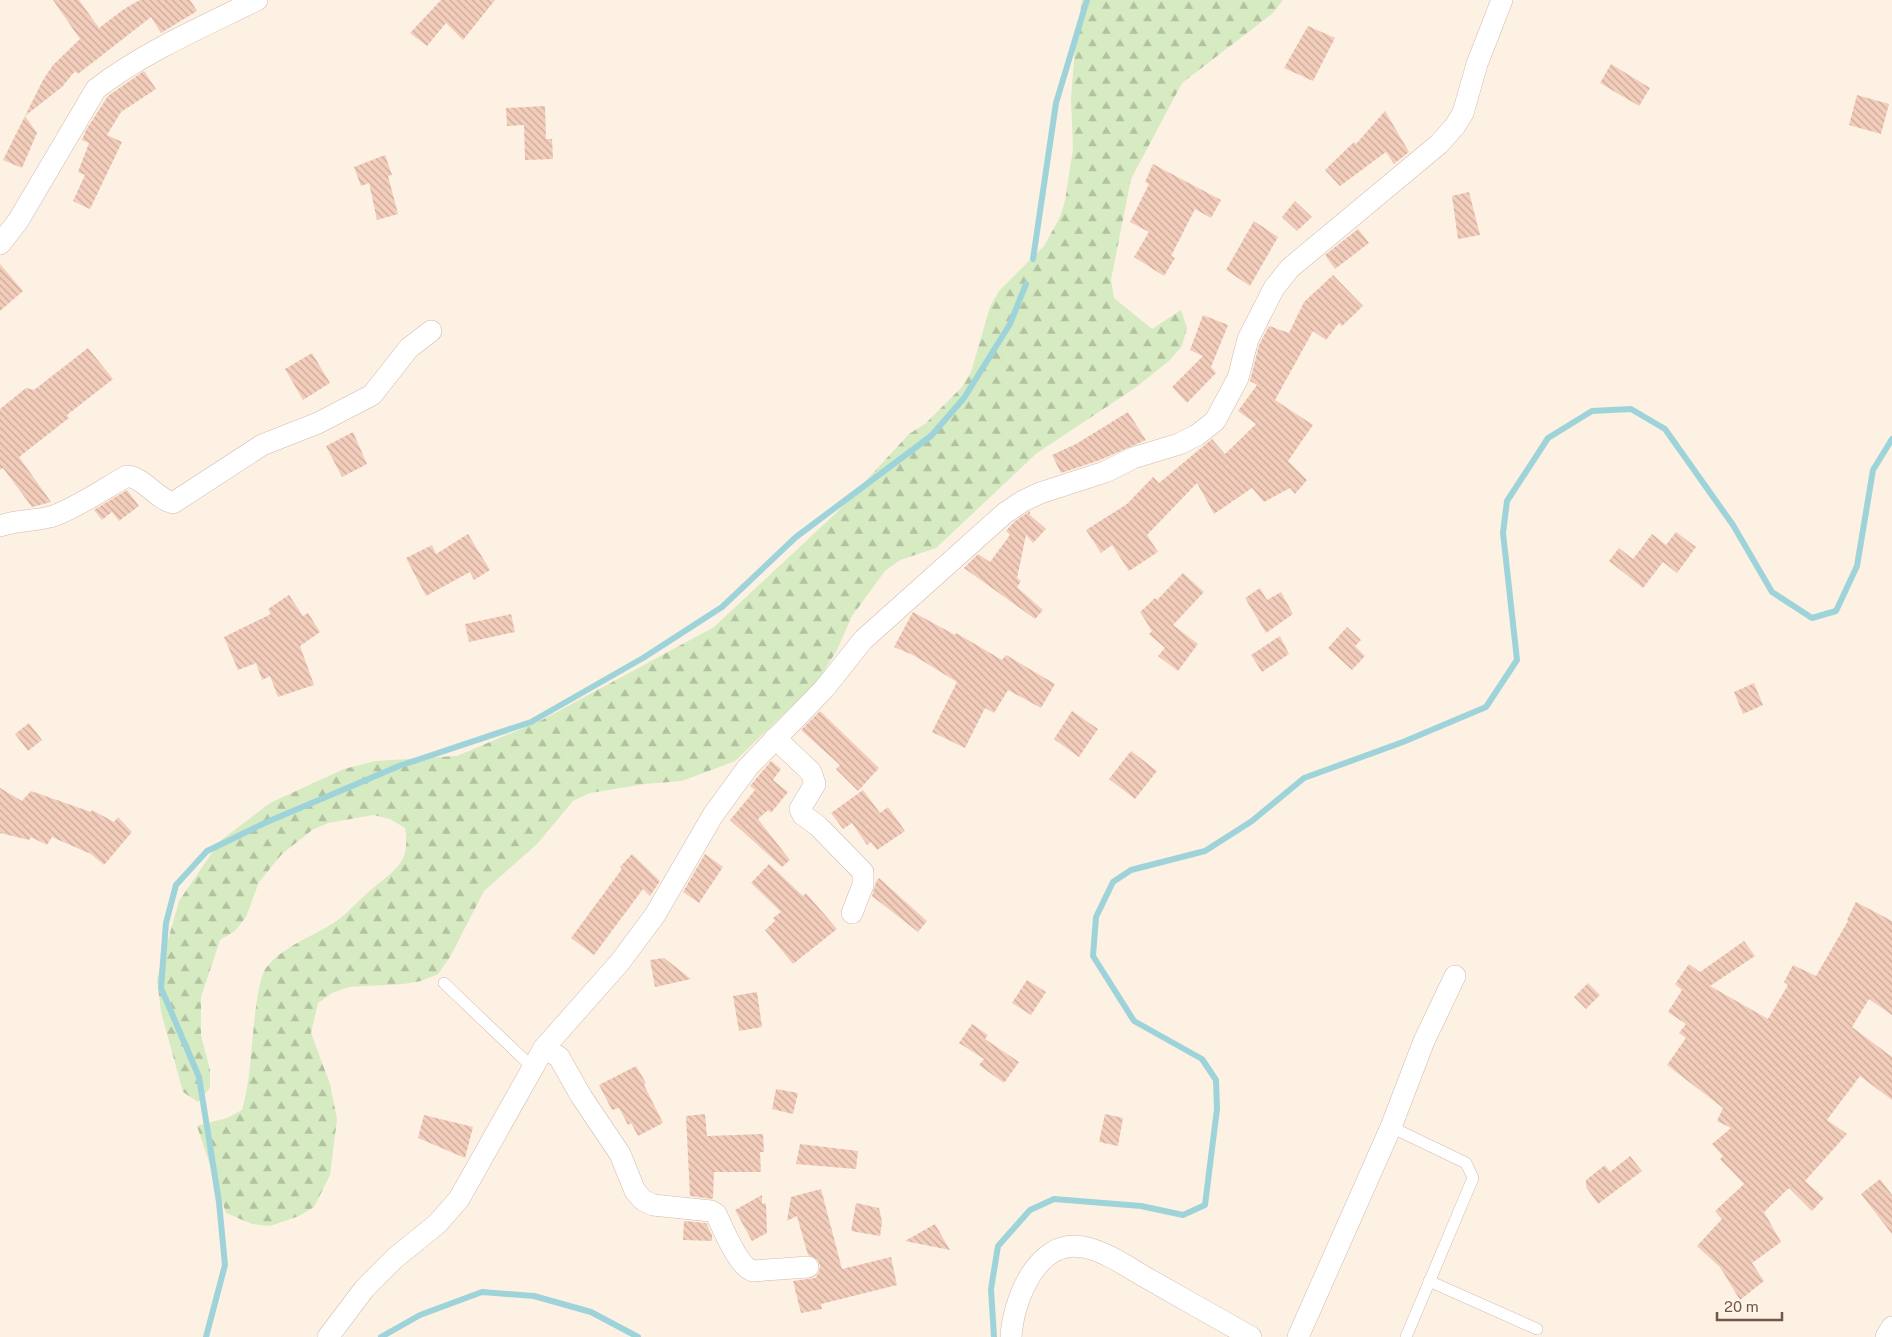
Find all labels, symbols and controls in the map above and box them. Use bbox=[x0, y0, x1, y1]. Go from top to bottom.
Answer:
scale bar bbox=[1717, 1290, 1782, 1322]
text: 20 m bbox=[1724, 1298, 1759, 1315]

